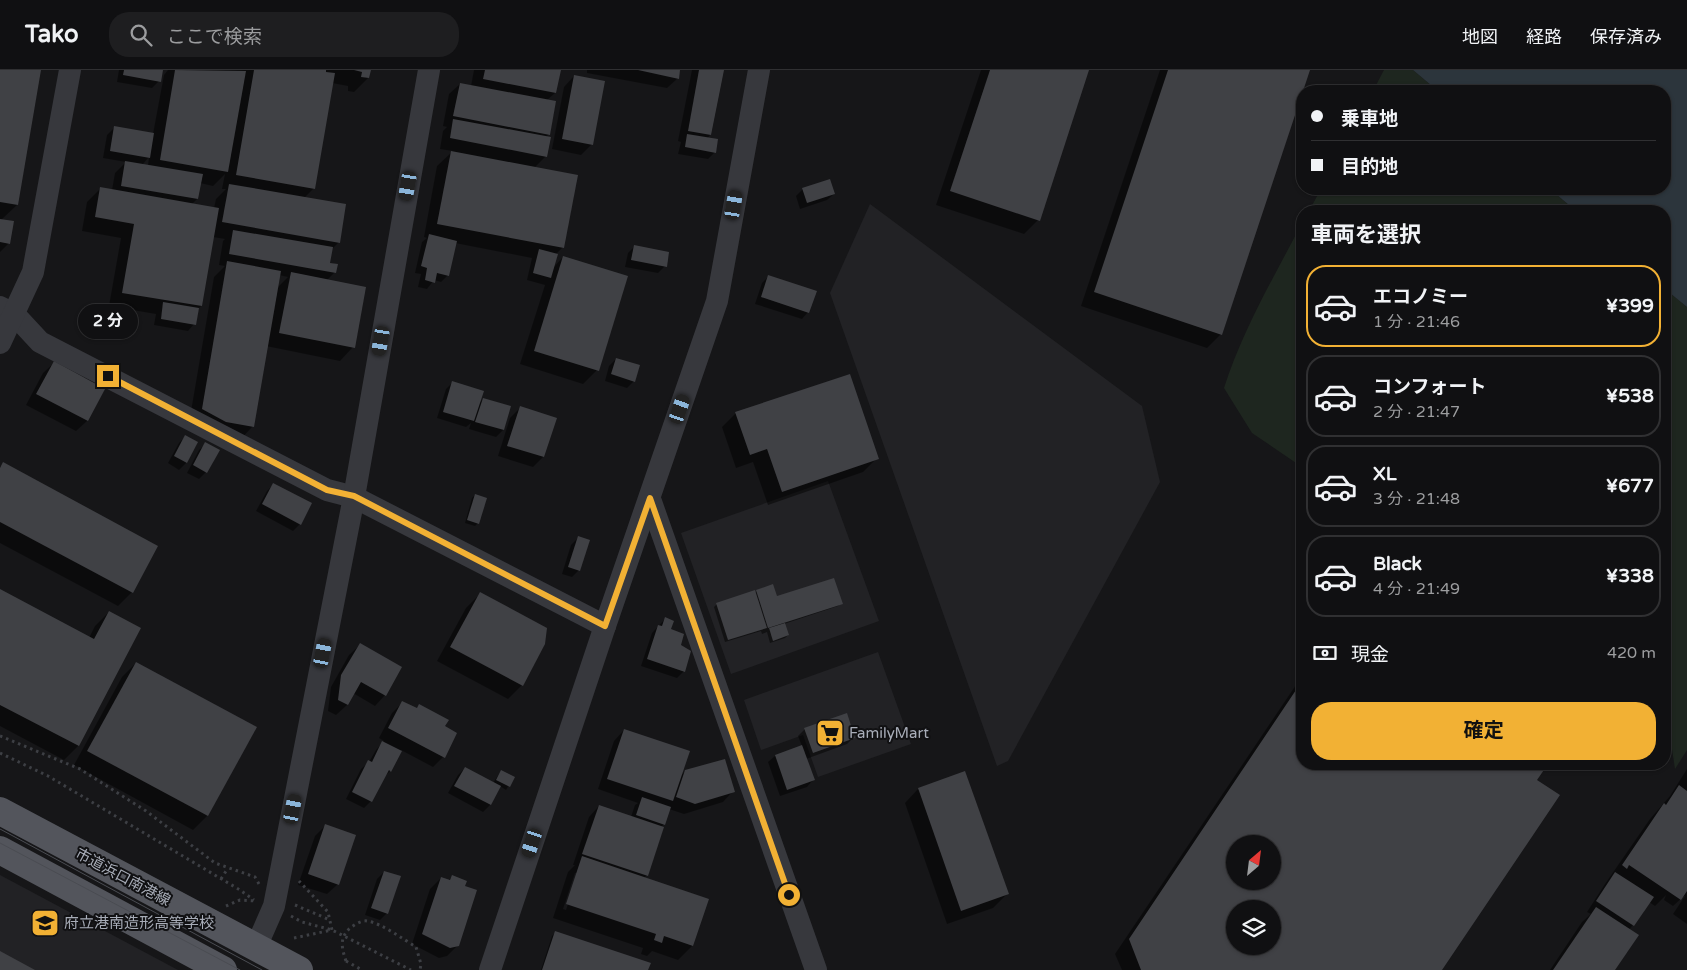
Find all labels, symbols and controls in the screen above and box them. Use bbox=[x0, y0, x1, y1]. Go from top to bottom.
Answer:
search box bbox=[109, 12, 459, 57]
text: Tako bbox=[25, 20, 79, 49]
icon: search bbox=[127, 21, 155, 49]
text: ここで検索 bbox=[167, 26, 262, 48]
text: 地図 bbox=[1462, 26, 1498, 48]
text: 経路 bbox=[1526, 26, 1562, 48]
text: 保存済み bbox=[1590, 26, 1662, 48]
text: 乗車地 bbox=[1341, 108, 1398, 130]
text: 目的地 bbox=[1341, 156, 1398, 178]
car bbox=[398, 170, 417, 202]
car bbox=[724, 189, 743, 221]
text: 車両を選択 bbox=[1311, 222, 1421, 248]
icon: car bbox=[1313, 284, 1358, 329]
text: エコノミー bbox=[1373, 286, 1468, 308]
text: ¥399 bbox=[1606, 295, 1654, 317]
callout: 2 分 bbox=[78, 304, 138, 338]
text: 2 分 bbox=[93, 311, 123, 331]
text: 1 分 · 21:46 bbox=[1373, 312, 1460, 332]
car bbox=[371, 325, 390, 357]
route end bbox=[97, 365, 119, 387]
icon: car bbox=[1313, 374, 1358, 419]
text: コンフォート bbox=[1373, 376, 1486, 398]
text: ¥538 bbox=[1606, 385, 1654, 407]
car bbox=[668, 392, 691, 426]
text: 2 分 · 21:47 bbox=[1373, 402, 1460, 422]
text: XL bbox=[1373, 463, 1397, 485]
icon: car bbox=[1313, 464, 1358, 509]
text: ¥677 bbox=[1606, 475, 1654, 497]
text: 3 分 · 21:48 bbox=[1373, 489, 1460, 509]
text: Black bbox=[1373, 553, 1422, 575]
icon: car bbox=[1313, 554, 1358, 599]
text: ¥338 bbox=[1606, 565, 1654, 587]
text: 4 分 · 21:49 bbox=[1373, 579, 1460, 599]
car bbox=[312, 637, 333, 669]
icon: cash bbox=[1311, 639, 1339, 667]
text: 420 m bbox=[1607, 643, 1656, 663]
text: 現金 bbox=[1351, 644, 1389, 666]
button: 確定 bbox=[1311, 702, 1656, 760]
supermarket icon: FamilyMart bbox=[815, 718, 845, 748]
place label: FamilyMart bbox=[849, 724, 929, 742]
car bbox=[282, 793, 303, 825]
car bbox=[520, 826, 543, 860]
north arrow bbox=[1226, 835, 1281, 890]
map controls bbox=[1226, 835, 1281, 955]
street label: 市道浜口南港線 bbox=[72, 844, 174, 910]
route start bbox=[778, 884, 800, 906]
button: layers bbox=[1226, 900, 1281, 955]
school or university icon: 府立港南造形高等学校 bbox=[30, 908, 60, 938]
place label: 府立港南造形高等学校 bbox=[64, 914, 214, 932]

